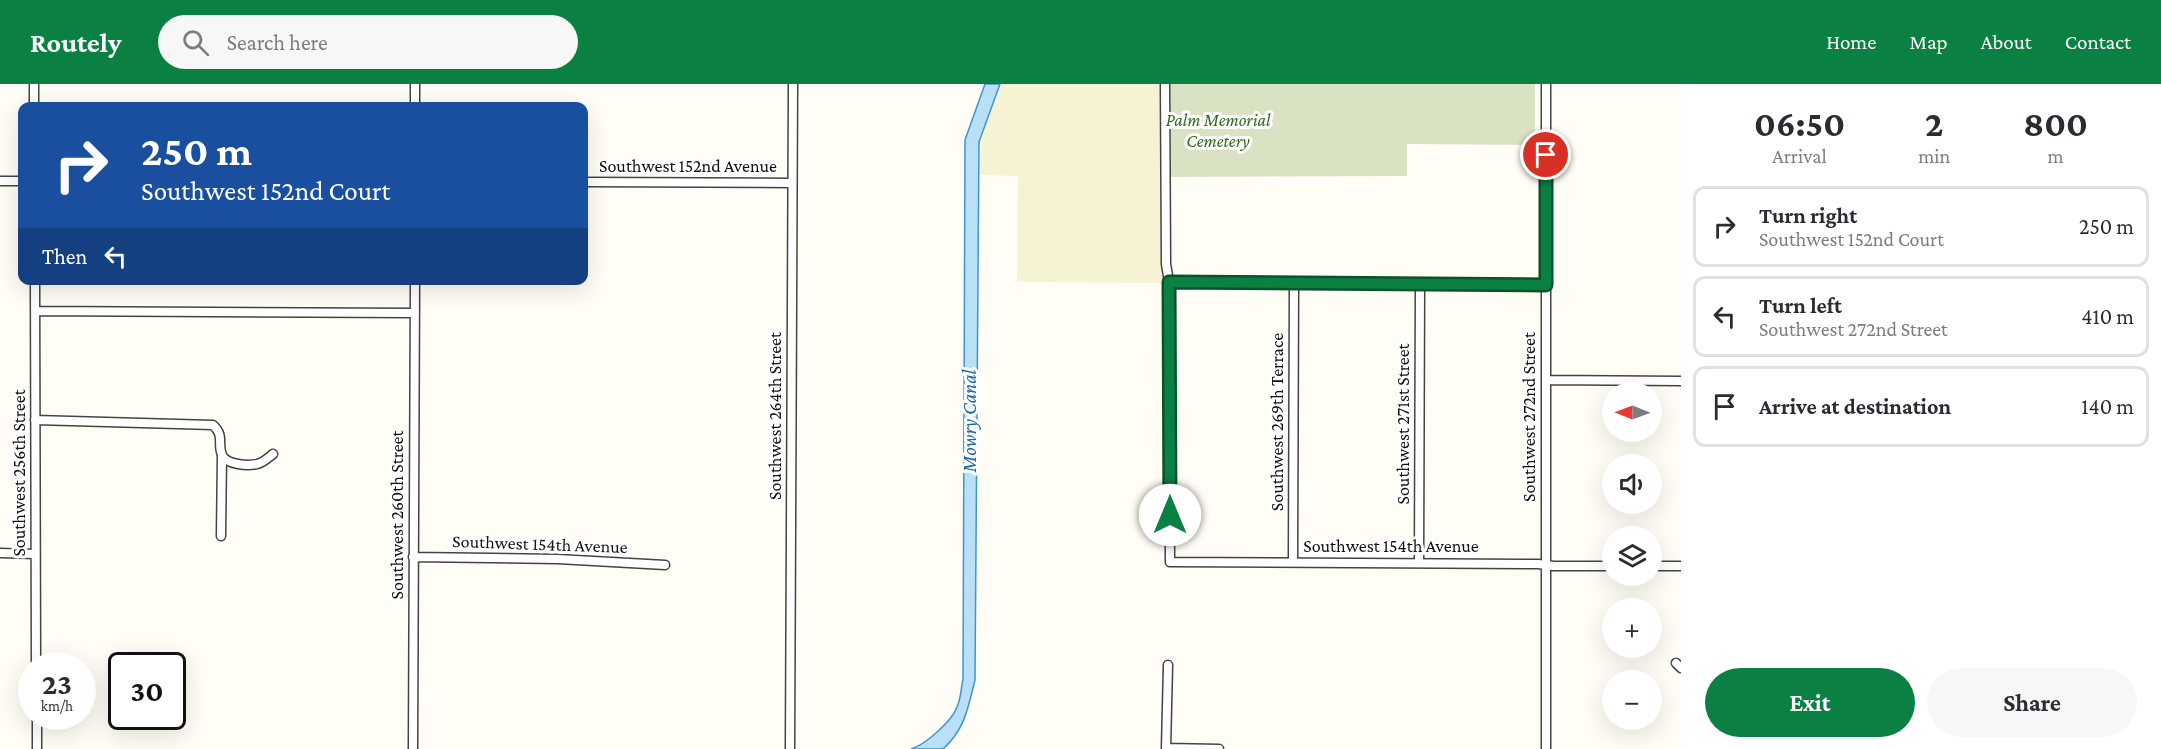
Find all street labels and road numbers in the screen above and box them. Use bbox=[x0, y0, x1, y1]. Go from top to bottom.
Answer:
street label: Southwest 152nd Avenue bbox=[599, 156, 777, 176]
street label: Southwest 264th Street bbox=[765, 331, 785, 500]
street label: Southwest 272nd Street bbox=[1519, 331, 1539, 502]
street label: Southwest 269th Terrace bbox=[1267, 333, 1287, 511]
street label: Southwest 271st Street bbox=[1393, 342, 1413, 505]
street label: Southwest 256th Street bbox=[9, 388, 29, 557]
street label: Southwest 260th Street bbox=[387, 429, 407, 599]
street label: Southwest 154th Avenue bbox=[452, 531, 628, 557]
street label: Southwest 154th Avenue bbox=[1303, 536, 1479, 556]

